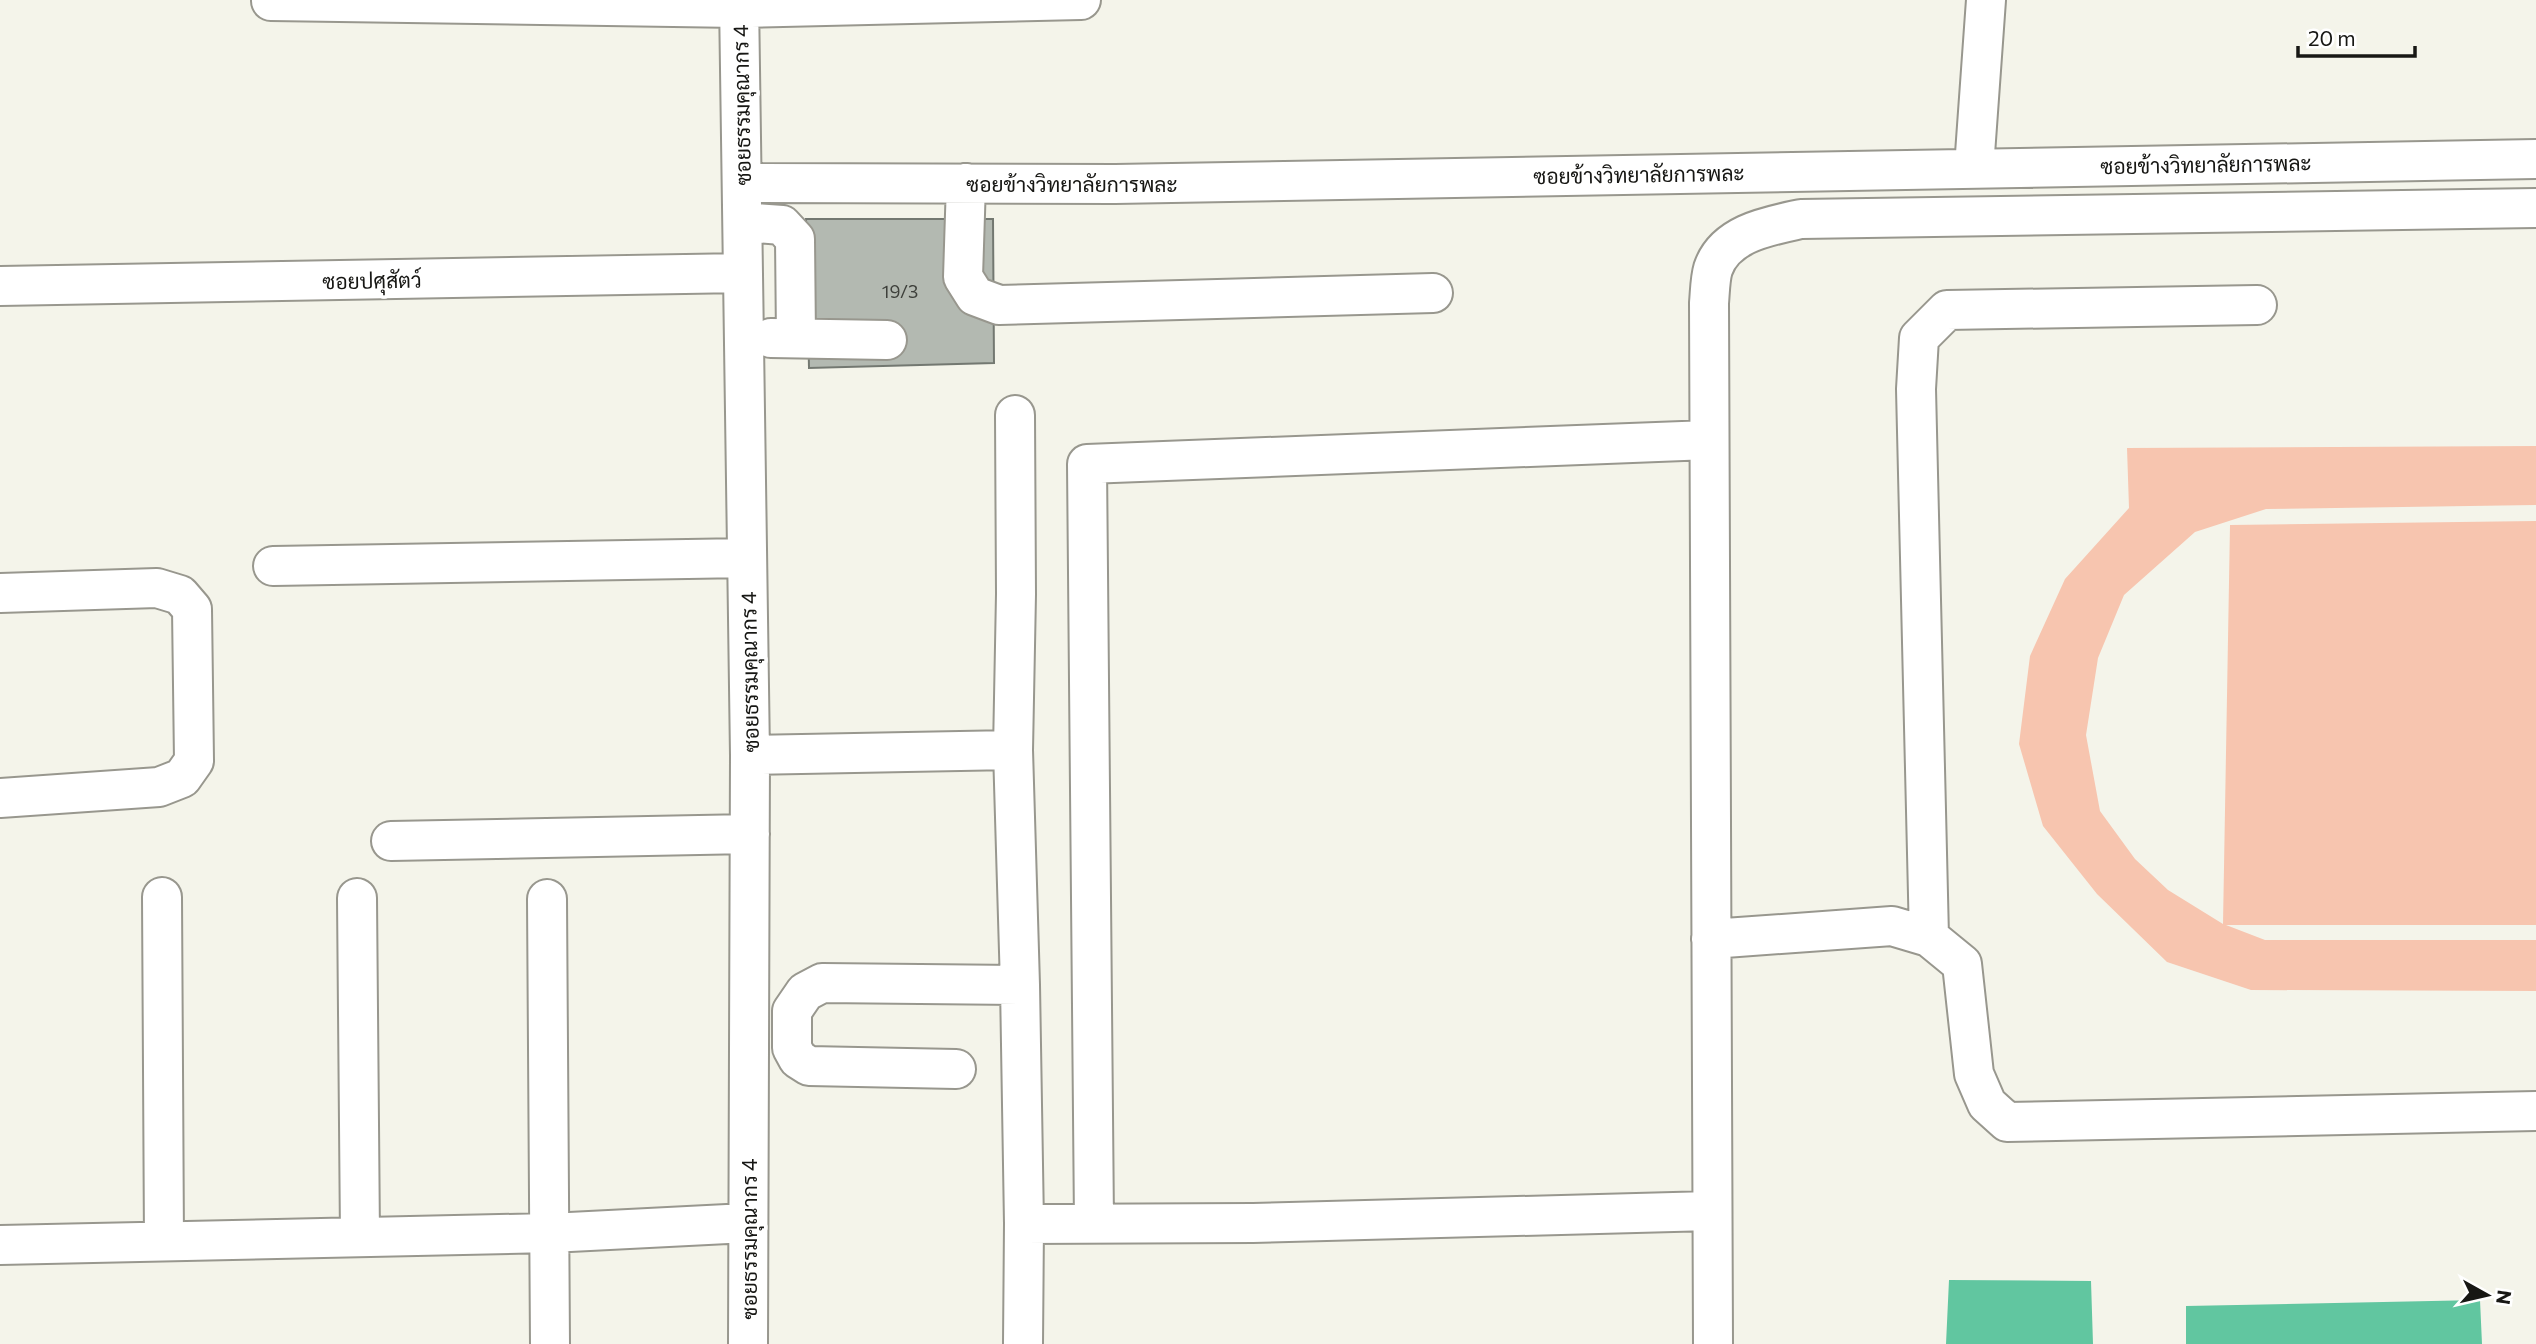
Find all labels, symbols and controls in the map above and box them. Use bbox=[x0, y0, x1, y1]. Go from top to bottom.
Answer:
scale bar bbox=[2298, 14, 2415, 58]
street label: ซอยธรรมคุณากร 4 bbox=[727, 24, 758, 186]
text: 20 m bbox=[2308, 25, 2356, 50]
street label: ซอยข้างวิทยาลัยการพละ bbox=[2100, 150, 2312, 178]
street label: ซอยข้างวิทยาลัยการพละ bbox=[1533, 160, 1745, 188]
street label: ซอยข้างวิทยาลัยการพละ bbox=[966, 171, 1178, 196]
street label: ซอยปศุสัตว์ bbox=[322, 267, 422, 296]
house number: 19/3 bbox=[882, 280, 918, 302]
street label: ซอยธรรมคุณากร 4 bbox=[735, 591, 766, 753]
street label: ซอยธรรมคุณากร 4 bbox=[736, 1158, 764, 1320]
north arrow bbox=[2452, 1260, 2522, 1330]
text: N bbox=[2492, 1289, 2517, 1306]

